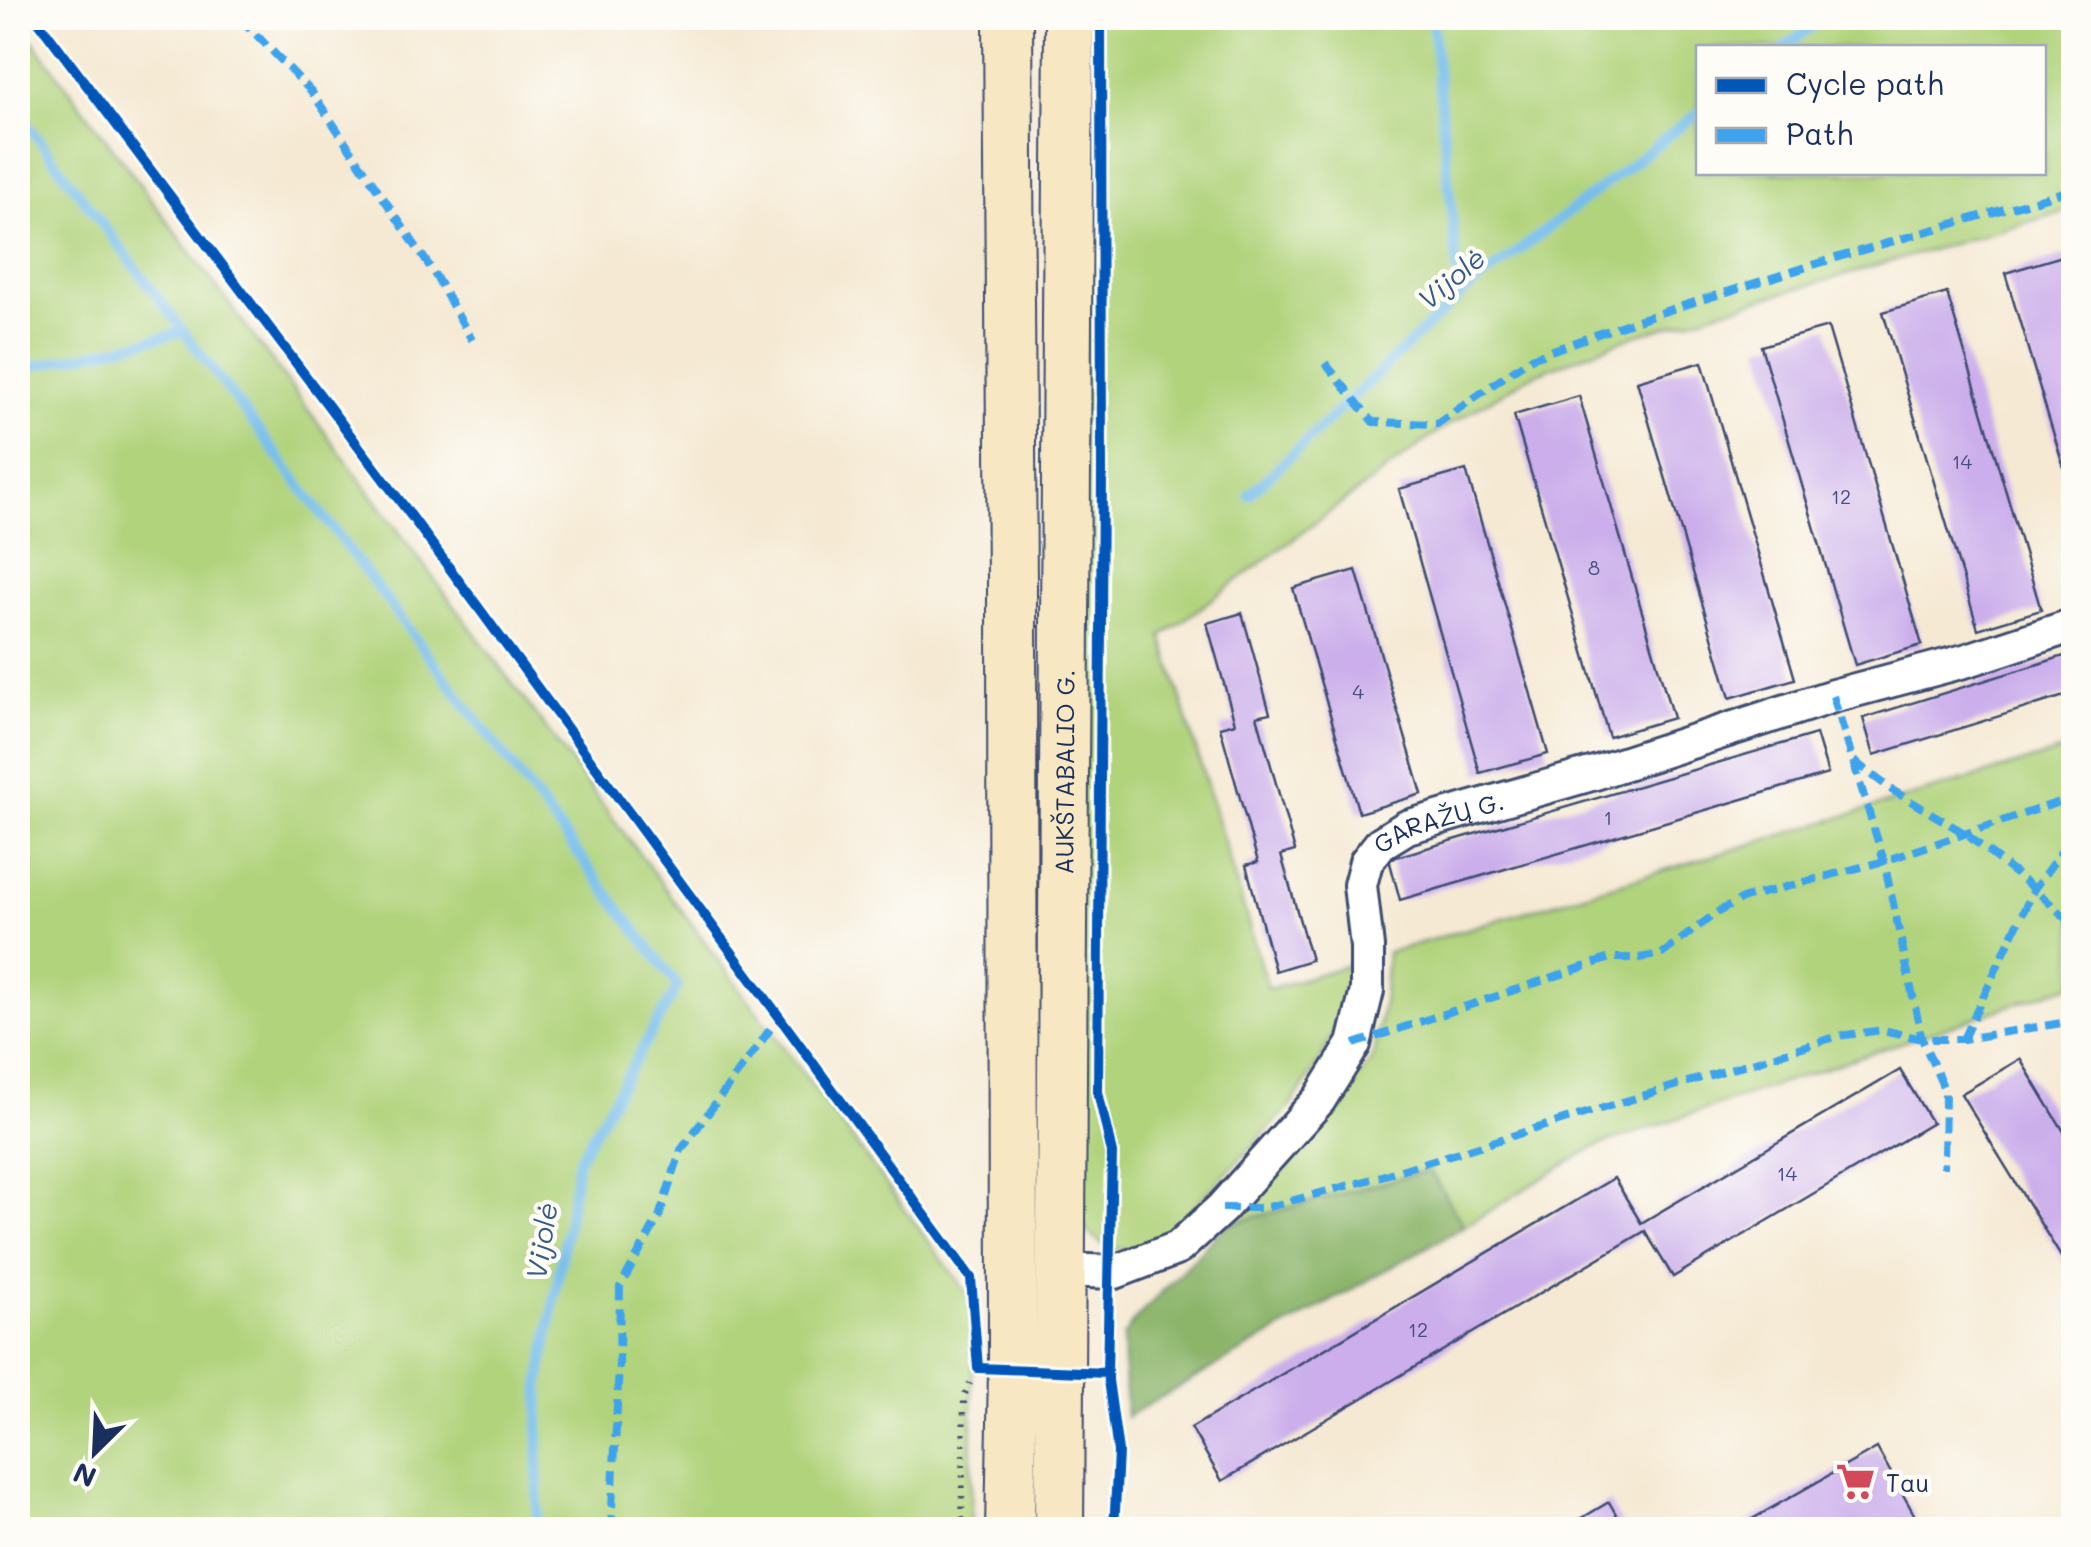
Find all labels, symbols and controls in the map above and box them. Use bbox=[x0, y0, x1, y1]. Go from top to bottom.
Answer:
legend bbox=[1696, 45, 2046, 175]
text: Cycle path bbox=[1786, 63, 1944, 103]
text: Path bbox=[1786, 113, 1853, 153]
water label: Vijolė bbox=[1410, 239, 1492, 317]
house number: 14 bbox=[1952, 448, 1973, 474]
house number: 12 bbox=[1831, 483, 1851, 509]
house number: 8 bbox=[1588, 554, 1600, 580]
street label: AUKŠTABALIO G. bbox=[1047, 669, 1081, 875]
house number: 4 bbox=[1352, 678, 1364, 704]
street label: GARAŽŲ G. bbox=[1367, 784, 1507, 860]
house number: 1 bbox=[1604, 804, 1612, 830]
house number: 14 bbox=[1777, 1160, 1798, 1186]
water label: Vijolė bbox=[517, 1200, 565, 1282]
house number: 12 bbox=[1408, 1316, 1428, 1342]
north arrow bbox=[45, 1402, 145, 1502]
text: N bbox=[67, 1455, 101, 1497]
supermarket icon: Tau bbox=[1835, 1461, 1877, 1503]
place label: Tau bbox=[1886, 1466, 1929, 1498]

